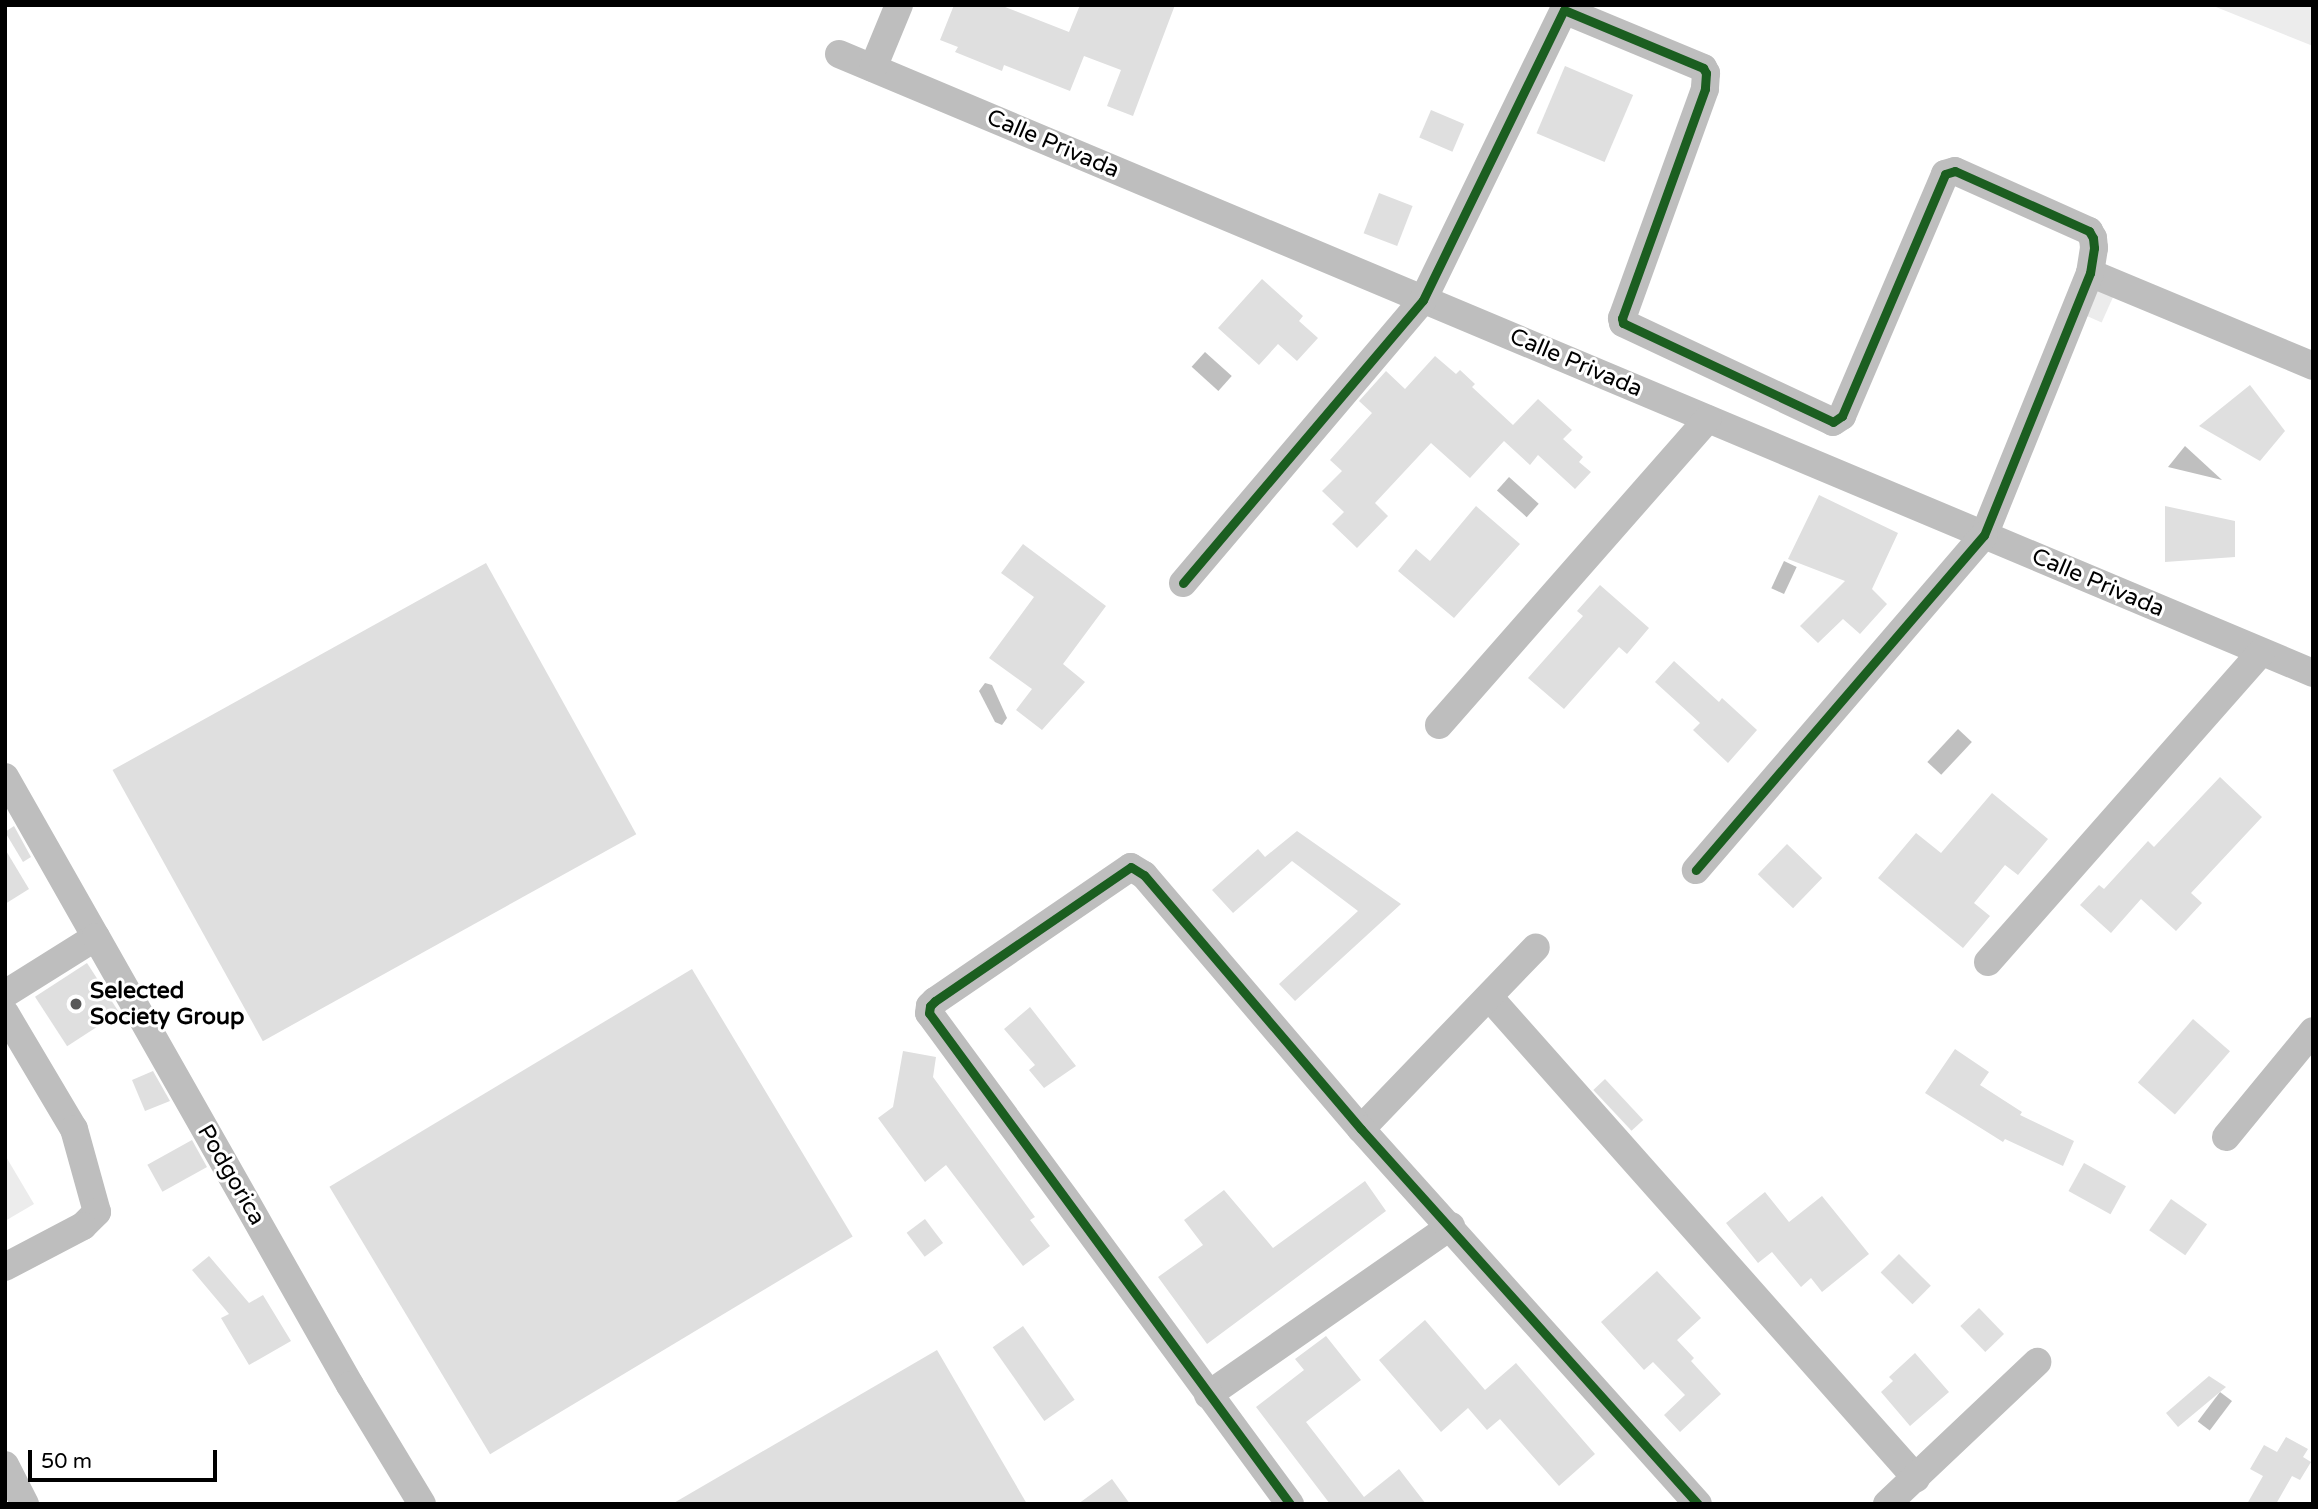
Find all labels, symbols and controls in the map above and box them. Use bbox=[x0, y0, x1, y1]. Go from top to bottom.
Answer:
street label: Calle Privada bbox=[982, 104, 1124, 184]
street label: Calle Privada bbox=[1505, 323, 1647, 403]
street label: Calle Privada bbox=[2027, 543, 2169, 623]
place label: Selected Society Group bbox=[90, 977, 245, 1031]
marker: Selected Society Group bbox=[68, 996, 84, 1012]
street label: Podgorica bbox=[191, 1120, 271, 1230]
scale bar bbox=[32, 1436, 220, 1480]
text: 50 m bbox=[41, 1449, 92, 1474]

